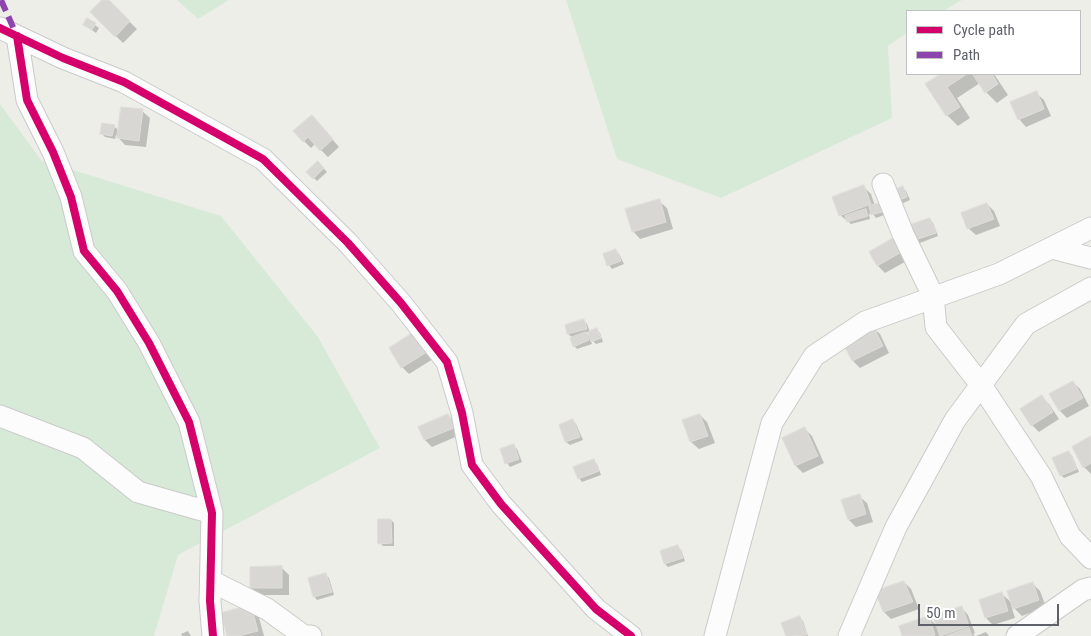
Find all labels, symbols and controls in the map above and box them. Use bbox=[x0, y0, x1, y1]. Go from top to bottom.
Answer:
legend bbox=[906, 10, 1081, 75]
text: Cycle path bbox=[953, 21, 1015, 39]
text: Path bbox=[953, 46, 980, 64]
scale bar bbox=[921, 594, 1062, 626]
text: 50 m bbox=[926, 604, 956, 622]

